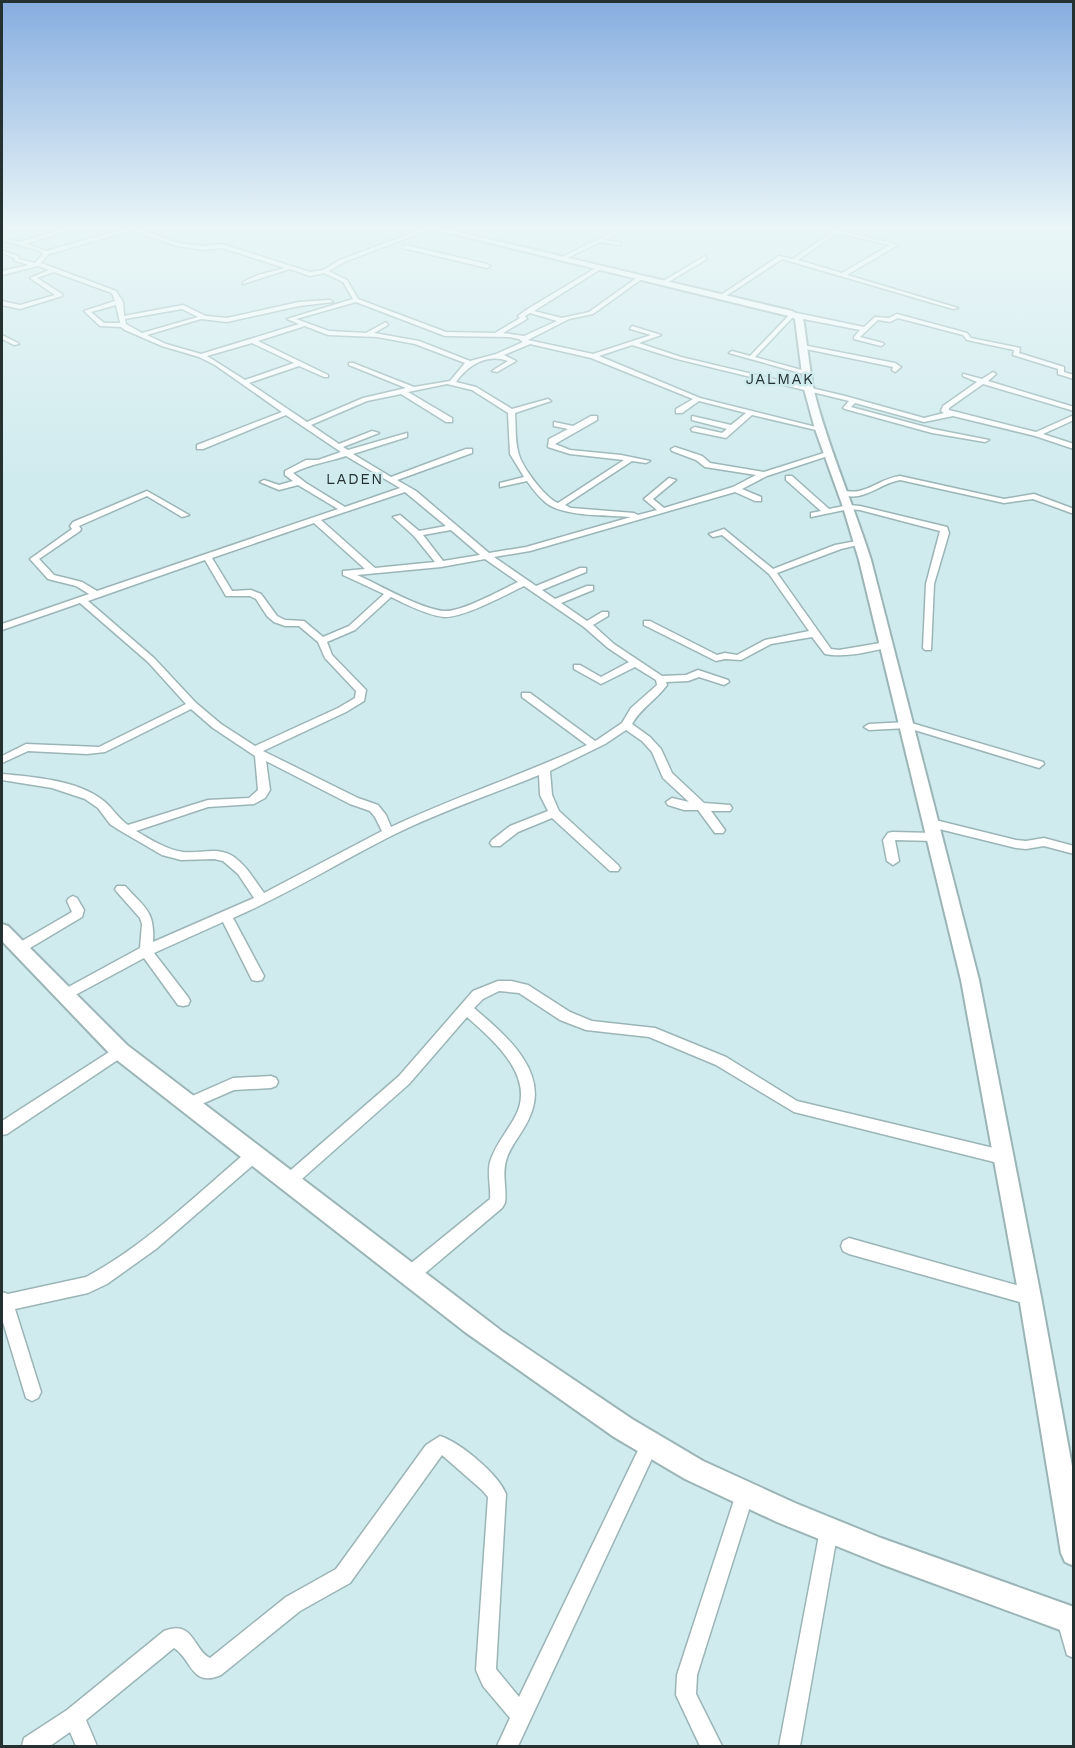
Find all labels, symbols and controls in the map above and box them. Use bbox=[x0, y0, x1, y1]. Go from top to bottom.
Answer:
district label: JALMAK bbox=[746, 370, 814, 388]
district label: LADEN bbox=[326, 470, 384, 488]

